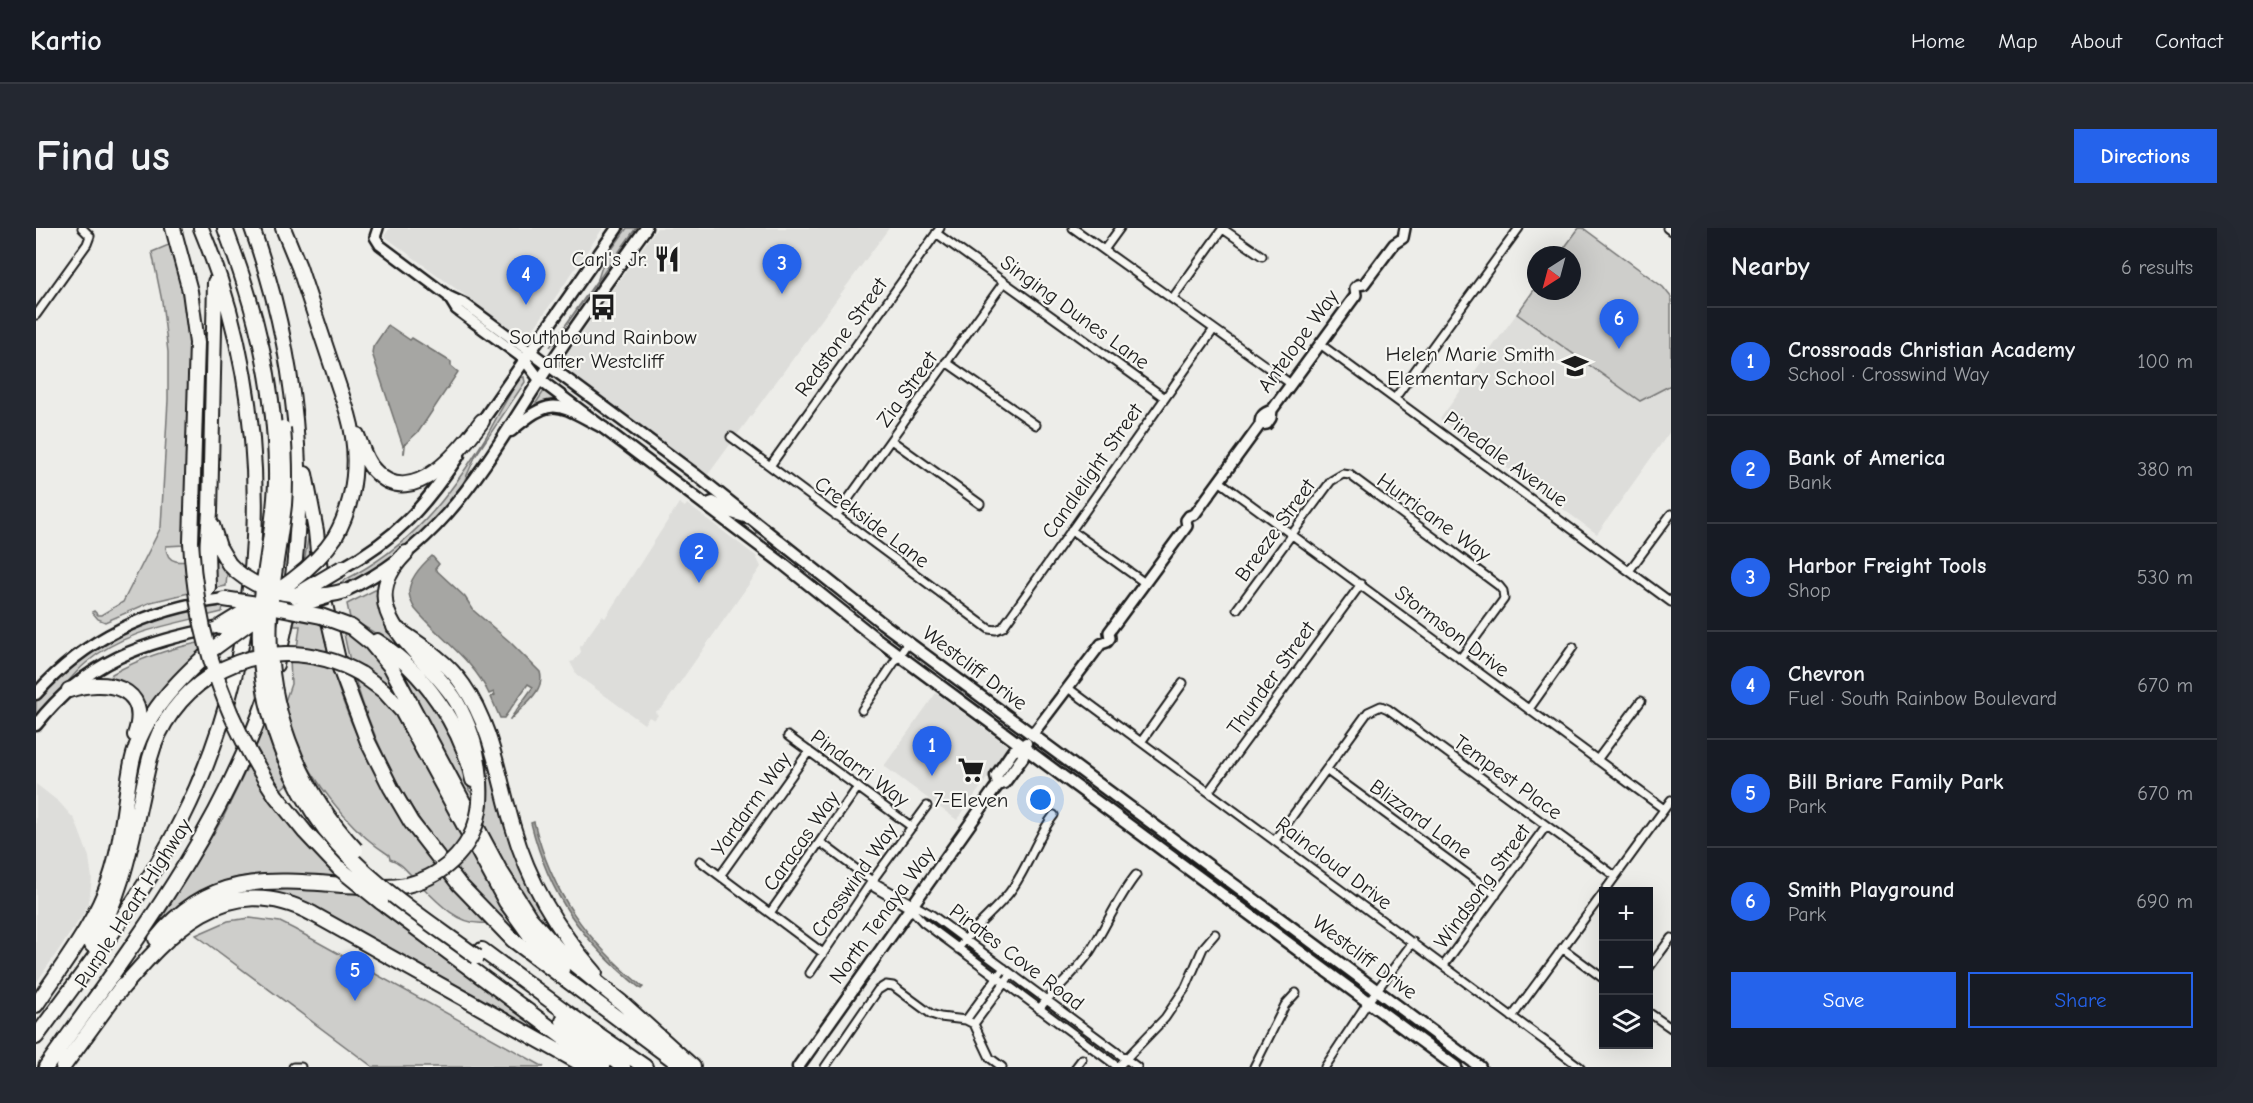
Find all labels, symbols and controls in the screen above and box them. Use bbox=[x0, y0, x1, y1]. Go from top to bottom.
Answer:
text: Kartio bbox=[30, 25, 102, 57]
text: Home bbox=[1911, 29, 1965, 53]
text: Map bbox=[1998, 29, 2038, 53]
text: About bbox=[2071, 29, 2122, 53]
text: Contact bbox=[2155, 29, 2223, 53]
button: Directions bbox=[2074, 129, 2217, 183]
text: Find us bbox=[36, 132, 170, 181]
restaurant icon: Carl's Jr. bbox=[652, 244, 682, 274]
pin: 3 bbox=[762, 244, 802, 294]
north arrow bbox=[1527, 246, 1581, 300]
place label: Carl's Jr. bbox=[571, 247, 647, 271]
street label: Singing Dunes Lane bbox=[996, 250, 1154, 374]
text: Nearby bbox=[1731, 252, 1810, 282]
pin: 4 bbox=[506, 256, 546, 305]
text: 6 results bbox=[2121, 256, 2193, 279]
street label: Redstone Street bbox=[790, 272, 893, 401]
street label: Antelope Way bbox=[1253, 284, 1344, 397]
bus stop icon: Southbound Rainbow after Westcliff bbox=[588, 292, 618, 322]
pin: 6 bbox=[1600, 300, 1638, 349]
place label: Southbound Rainbow after Westcliff bbox=[509, 325, 697, 373]
text: Crossroads Christian Academy bbox=[1788, 337, 2075, 363]
place label: Helen Marie Smith Elementary School bbox=[1385, 342, 1555, 390]
street label: Zia Street bbox=[872, 346, 943, 431]
text: 1 bbox=[1747, 350, 1754, 373]
text: 100 m bbox=[2138, 350, 2193, 373]
school or university icon: Helen Marie Smith Elementary School bbox=[1560, 351, 1590, 381]
text: School · Crosswind Way bbox=[1788, 363, 1989, 386]
street label: Candlelight Street bbox=[1037, 398, 1148, 543]
street label: Pinedale Avenue bbox=[1440, 406, 1572, 512]
text: Bank of America bbox=[1788, 445, 1945, 471]
text: 2 bbox=[1746, 458, 1755, 481]
text: 380 m bbox=[2137, 458, 2193, 481]
street label: Hurricane Way bbox=[1373, 468, 1496, 567]
street label: Creekside Lane bbox=[810, 471, 934, 573]
text: Bank bbox=[1788, 471, 1831, 494]
street label: Breeze Street bbox=[1230, 473, 1321, 586]
pin: 2 bbox=[680, 534, 718, 583]
text: Harbor Freight Tools bbox=[1788, 553, 1986, 579]
text: 3 bbox=[1746, 566, 1755, 589]
text: 530 m bbox=[2137, 566, 2193, 589]
text: Shop bbox=[1788, 579, 1831, 602]
street label: Stormson Drive bbox=[1390, 580, 1514, 682]
street label: Thunder Street bbox=[1222, 616, 1321, 739]
street label: Westcliff Drive bbox=[918, 621, 1032, 715]
text: Chevron bbox=[1788, 661, 1865, 687]
text: 4 bbox=[1746, 674, 1755, 697]
text: 670 m bbox=[2137, 674, 2193, 697]
text: Fuel · South Rainbow Boulevard bbox=[1788, 687, 2057, 710]
street label: Pindarri Way bbox=[806, 724, 914, 812]
pin: 1 bbox=[912, 726, 952, 776]
street label: Tempest Place bbox=[1449, 730, 1567, 824]
street label: Yardarm Way bbox=[706, 747, 796, 861]
supermarket icon: 7-Eleven bbox=[956, 755, 986, 785]
text: Bill Briare Family Park bbox=[1788, 769, 2004, 795]
street label: Blizzard Lane bbox=[1365, 774, 1477, 864]
text: 5 bbox=[1745, 782, 1756, 805]
text: 670 m bbox=[2137, 782, 2193, 805]
your location bbox=[1026, 785, 1055, 814]
street label: Caracas Way bbox=[758, 786, 845, 895]
place label: 7-Eleven bbox=[934, 788, 1008, 812]
text: Park bbox=[1788, 795, 1826, 818]
street label: Raincloud Drive bbox=[1271, 811, 1397, 915]
street label: Purple Heart Highway bbox=[69, 813, 197, 992]
street label: Crosswind Way bbox=[806, 818, 902, 942]
street label: Windsong Street bbox=[1429, 818, 1536, 953]
street label: North Tenaya Way bbox=[824, 841, 940, 988]
text: Smith Playground bbox=[1788, 877, 1955, 903]
map controls bbox=[1599, 887, 1653, 1049]
button: + bbox=[1599, 887, 1653, 941]
text: 6 bbox=[1745, 890, 1756, 913]
text: 690 m bbox=[2136, 890, 2193, 913]
street label: Pirates Cove Road bbox=[945, 899, 1089, 1015]
text: Park bbox=[1788, 903, 1826, 926]
street label: Westcliff Drive bbox=[1308, 910, 1422, 1004]
button: − bbox=[1599, 941, 1653, 995]
pin: 5 bbox=[336, 952, 374, 1001]
button: Save bbox=[1731, 972, 1956, 1028]
button: Share bbox=[1968, 972, 2193, 1028]
button: layers bbox=[1599, 995, 1653, 1049]

